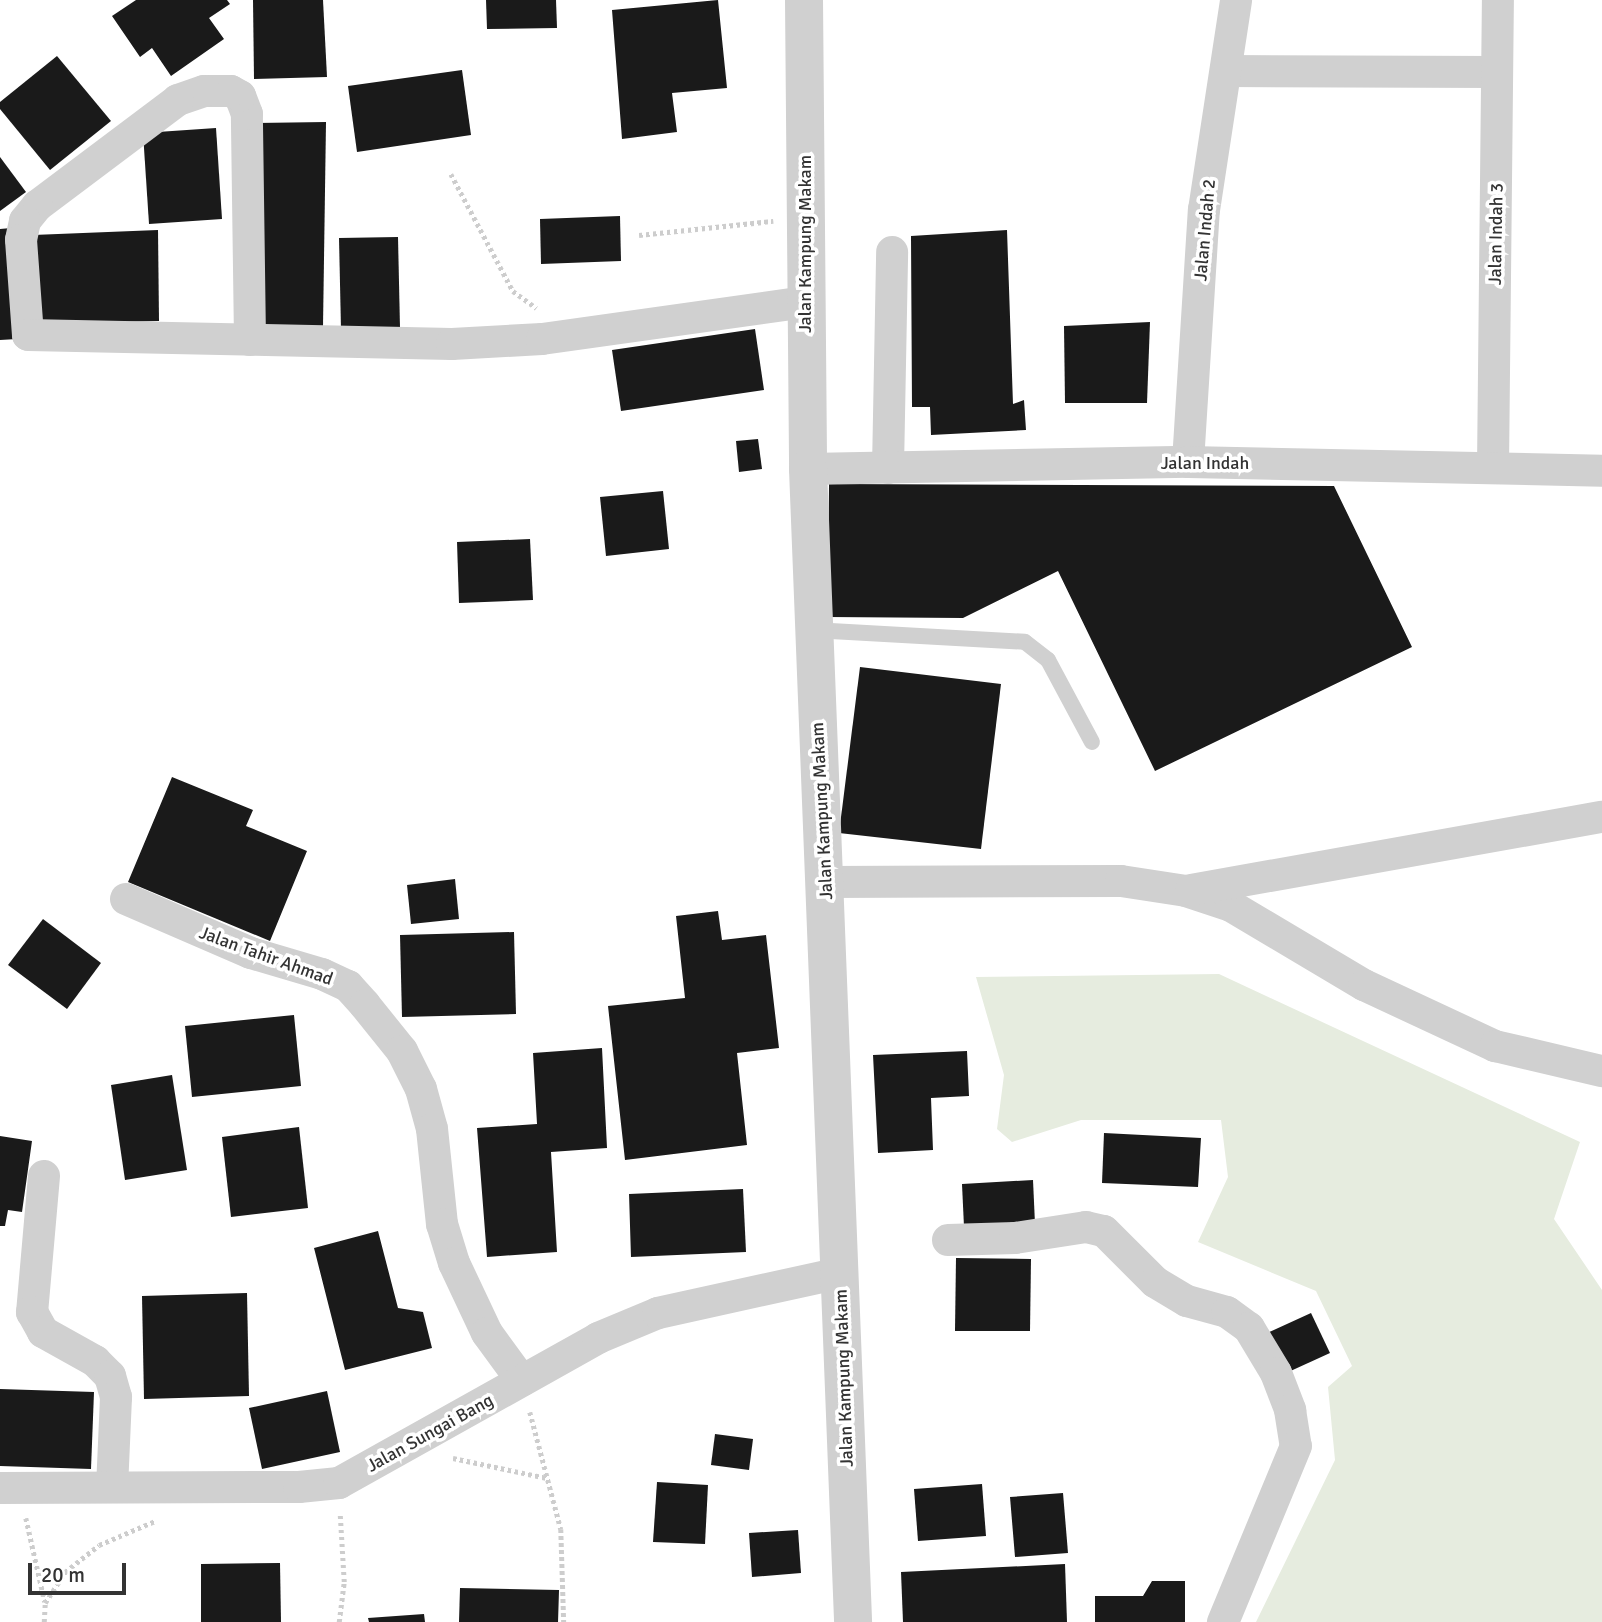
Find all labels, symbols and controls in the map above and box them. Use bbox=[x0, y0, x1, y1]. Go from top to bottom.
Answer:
street label: Jalan Kampung Makam bbox=[794, 155, 816, 333]
street label: Jalan Indah 2 bbox=[1190, 178, 1220, 282]
street label: Jalan Indah 3 bbox=[1484, 183, 1508, 285]
street label: Jalan Indah bbox=[1161, 452, 1249, 474]
street label: Jalan Kampung Makam bbox=[807, 722, 837, 900]
street label: Jalan Tahir Ahmad bbox=[196, 922, 336, 990]
street label: Jalan Kampung Makam bbox=[830, 1289, 858, 1467]
street label: Jalan Sungai Bang bbox=[363, 1389, 497, 1477]
scale bar bbox=[32, 1548, 130, 1592]
text: 20 m bbox=[41, 1562, 85, 1588]

